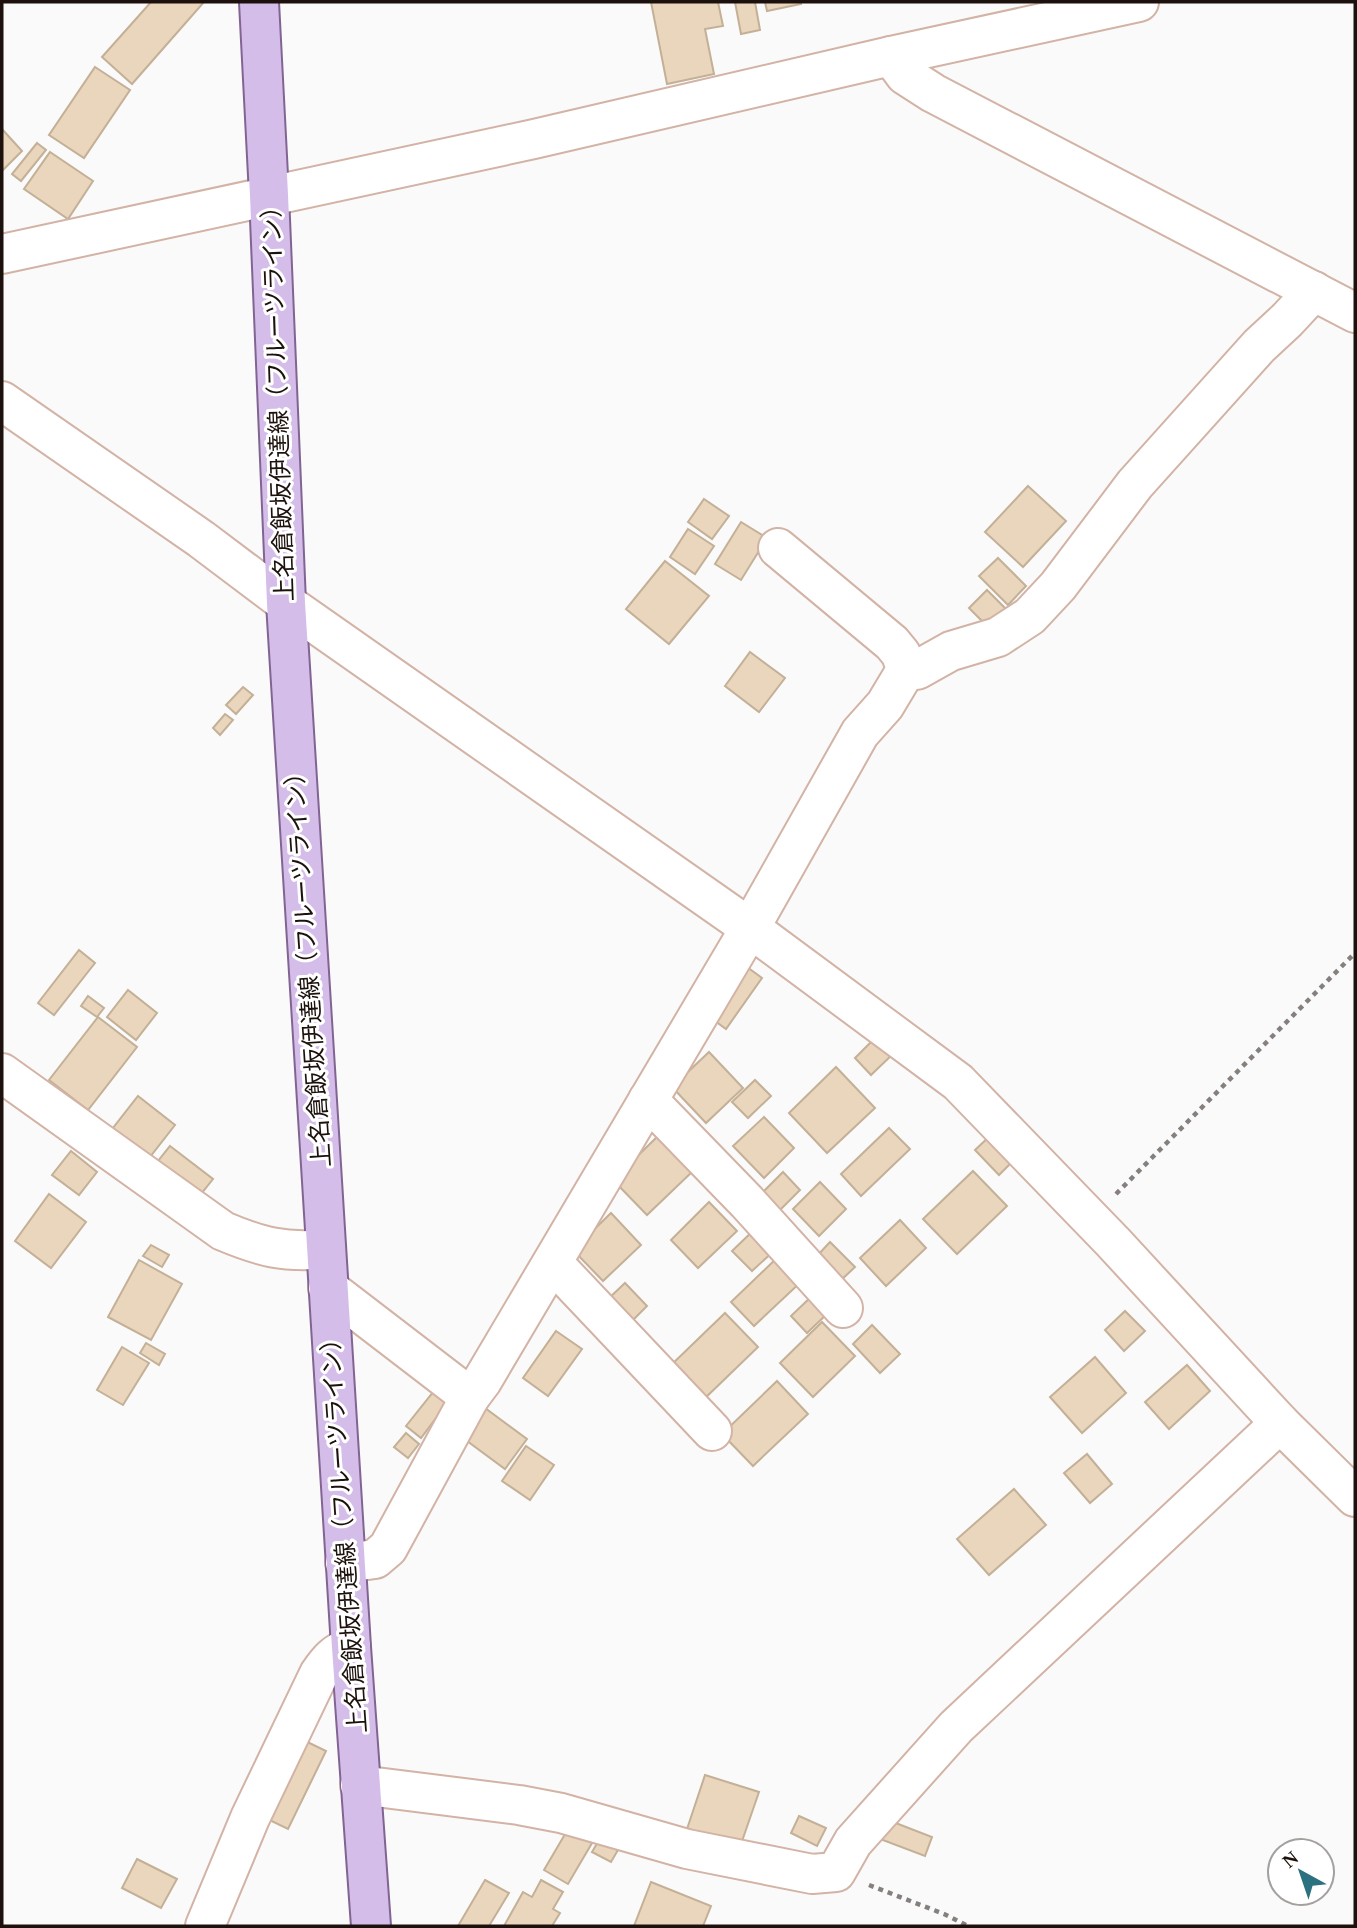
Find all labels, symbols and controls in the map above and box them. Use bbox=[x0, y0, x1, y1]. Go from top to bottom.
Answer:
street label: 上名倉飯坂伊達線（フルーツライン） bbox=[258, 194, 298, 602]
street label: 上名倉飯坂伊達線（フルーツライン） bbox=[281, 760, 335, 1168]
street label: 上名倉飯坂伊達線（フルーツライン） bbox=[317, 1326, 371, 1734]
north arrow bbox=[1266, 1837, 1336, 1907]
text: N bbox=[1278, 1847, 1303, 1872]

